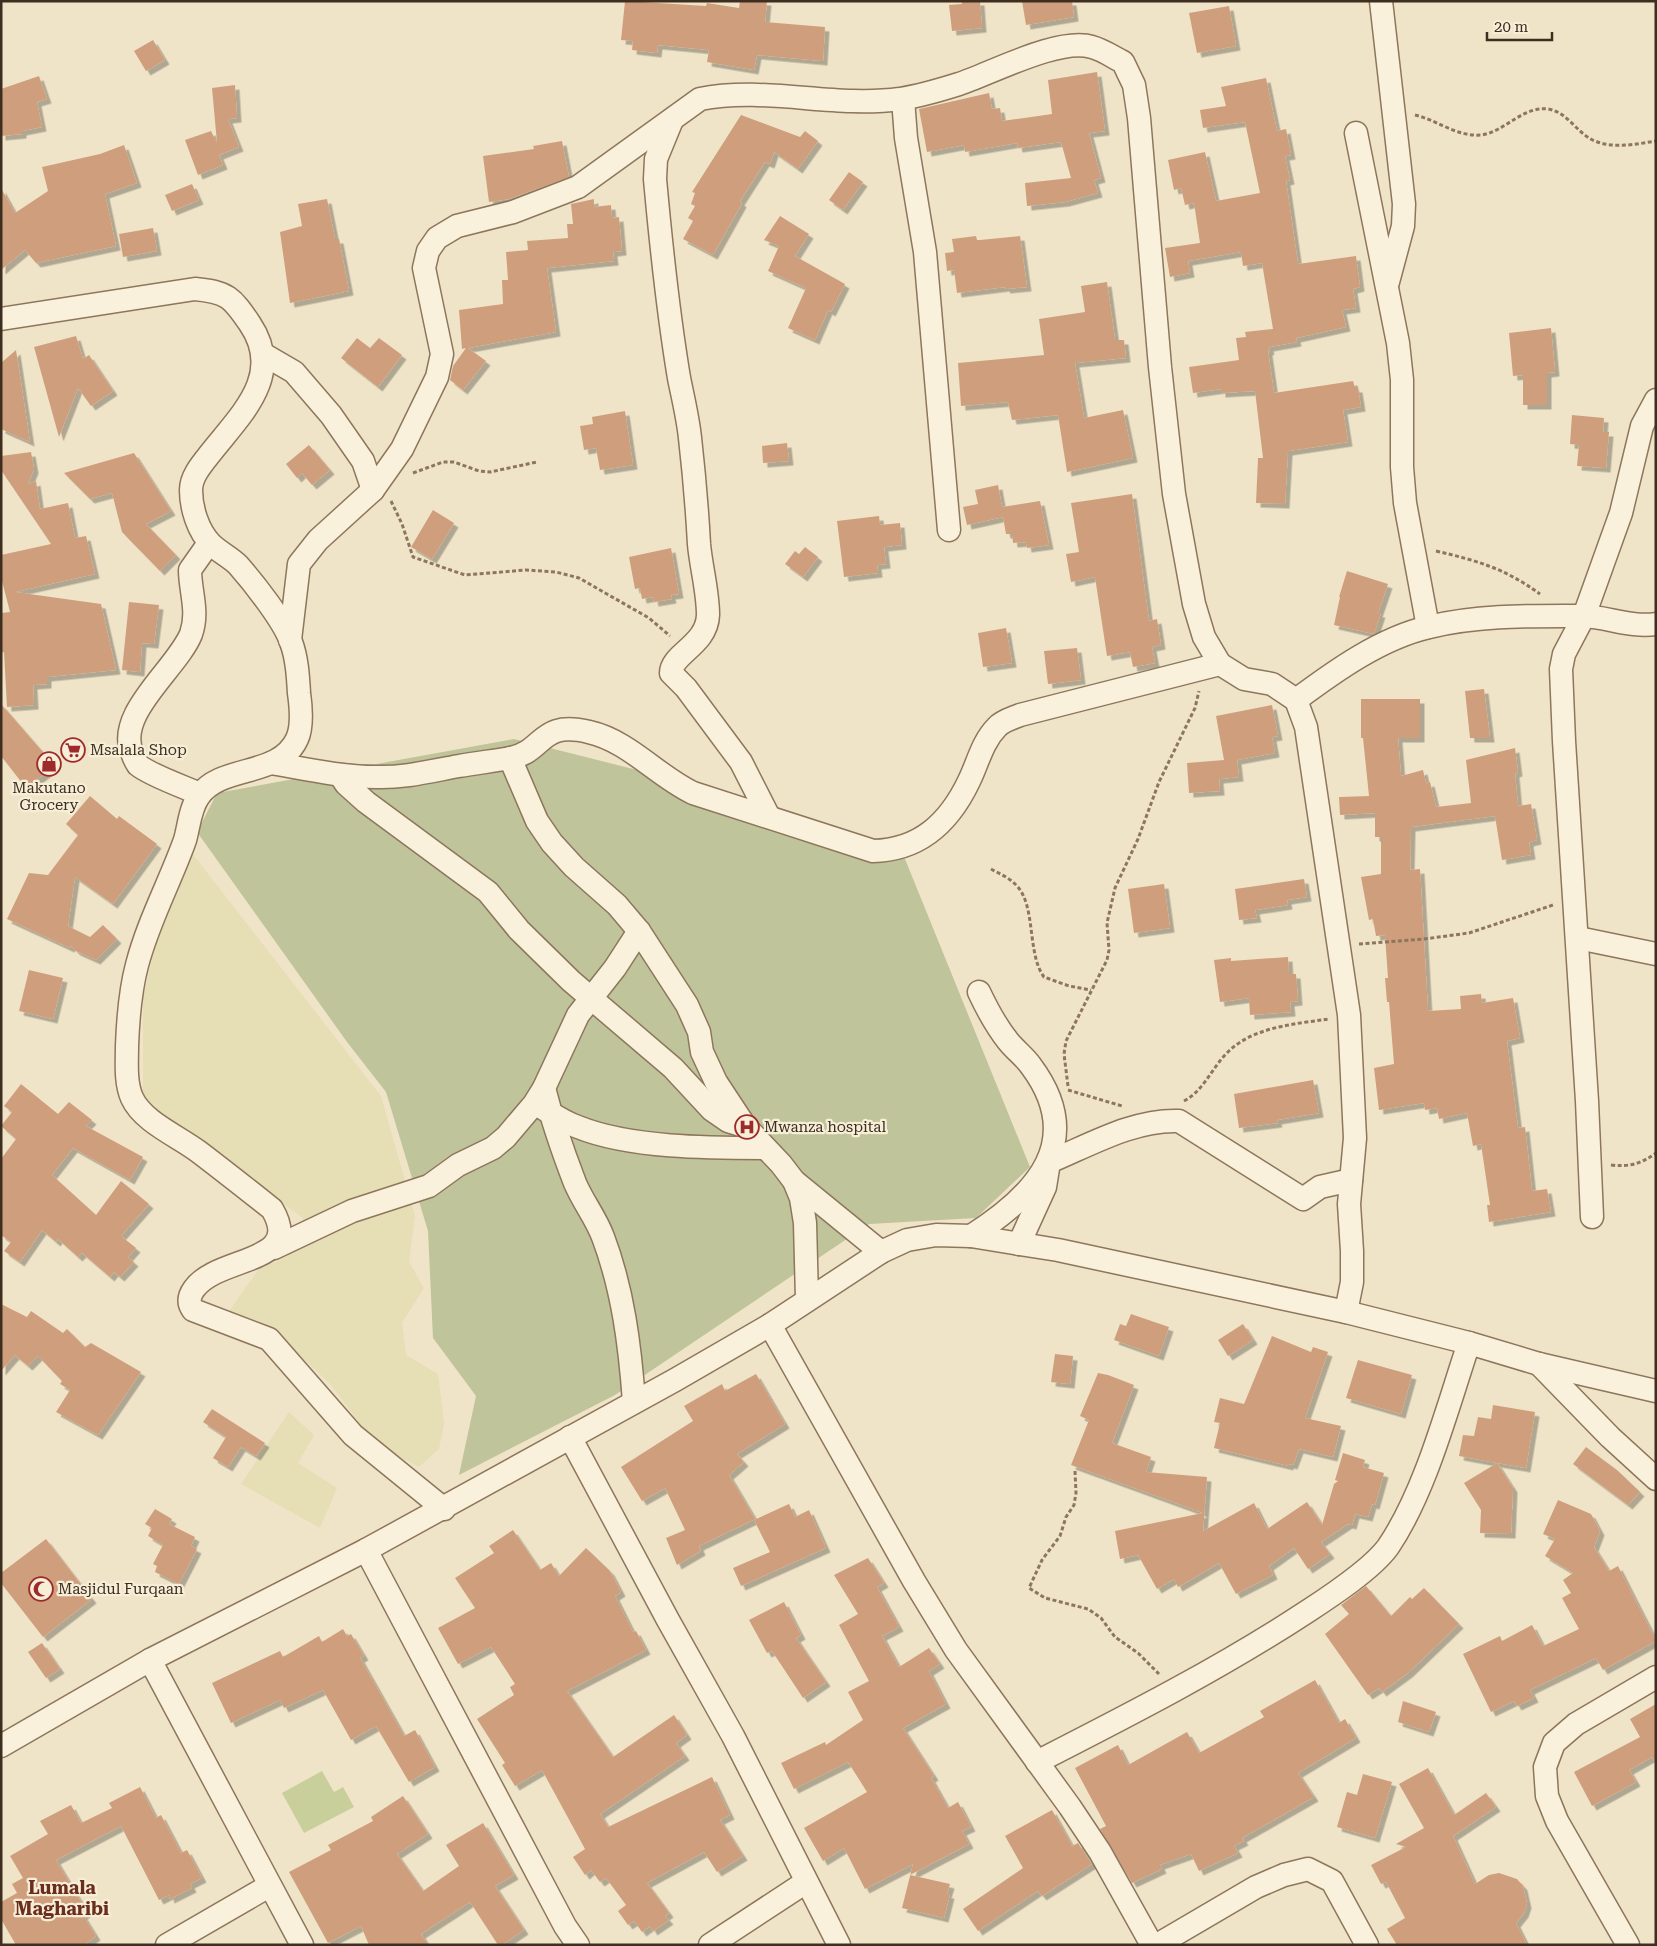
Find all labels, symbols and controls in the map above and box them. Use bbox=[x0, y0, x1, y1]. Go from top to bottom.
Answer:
scale bar bbox=[1487, 10, 1552, 42]
text: 20 m bbox=[1494, 18, 1529, 36]
supermarket icon: Msalala Shop bbox=[60, 737, 86, 763]
place label: Msalala Shop bbox=[90, 741, 187, 759]
shop icon: Makutano Grocery bbox=[36, 751, 62, 777]
place label: Makutano Grocery bbox=[12, 779, 86, 814]
hospital icon: Mwanza hospital bbox=[734, 1114, 760, 1140]
place label: Mwanza hospital bbox=[764, 1118, 886, 1136]
mosque icon: Masjidul Furqaan bbox=[28, 1576, 54, 1602]
place label: Masjidul Furqaan bbox=[58, 1580, 184, 1598]
district label: Lumala Magharibi bbox=[15, 1877, 109, 1919]

